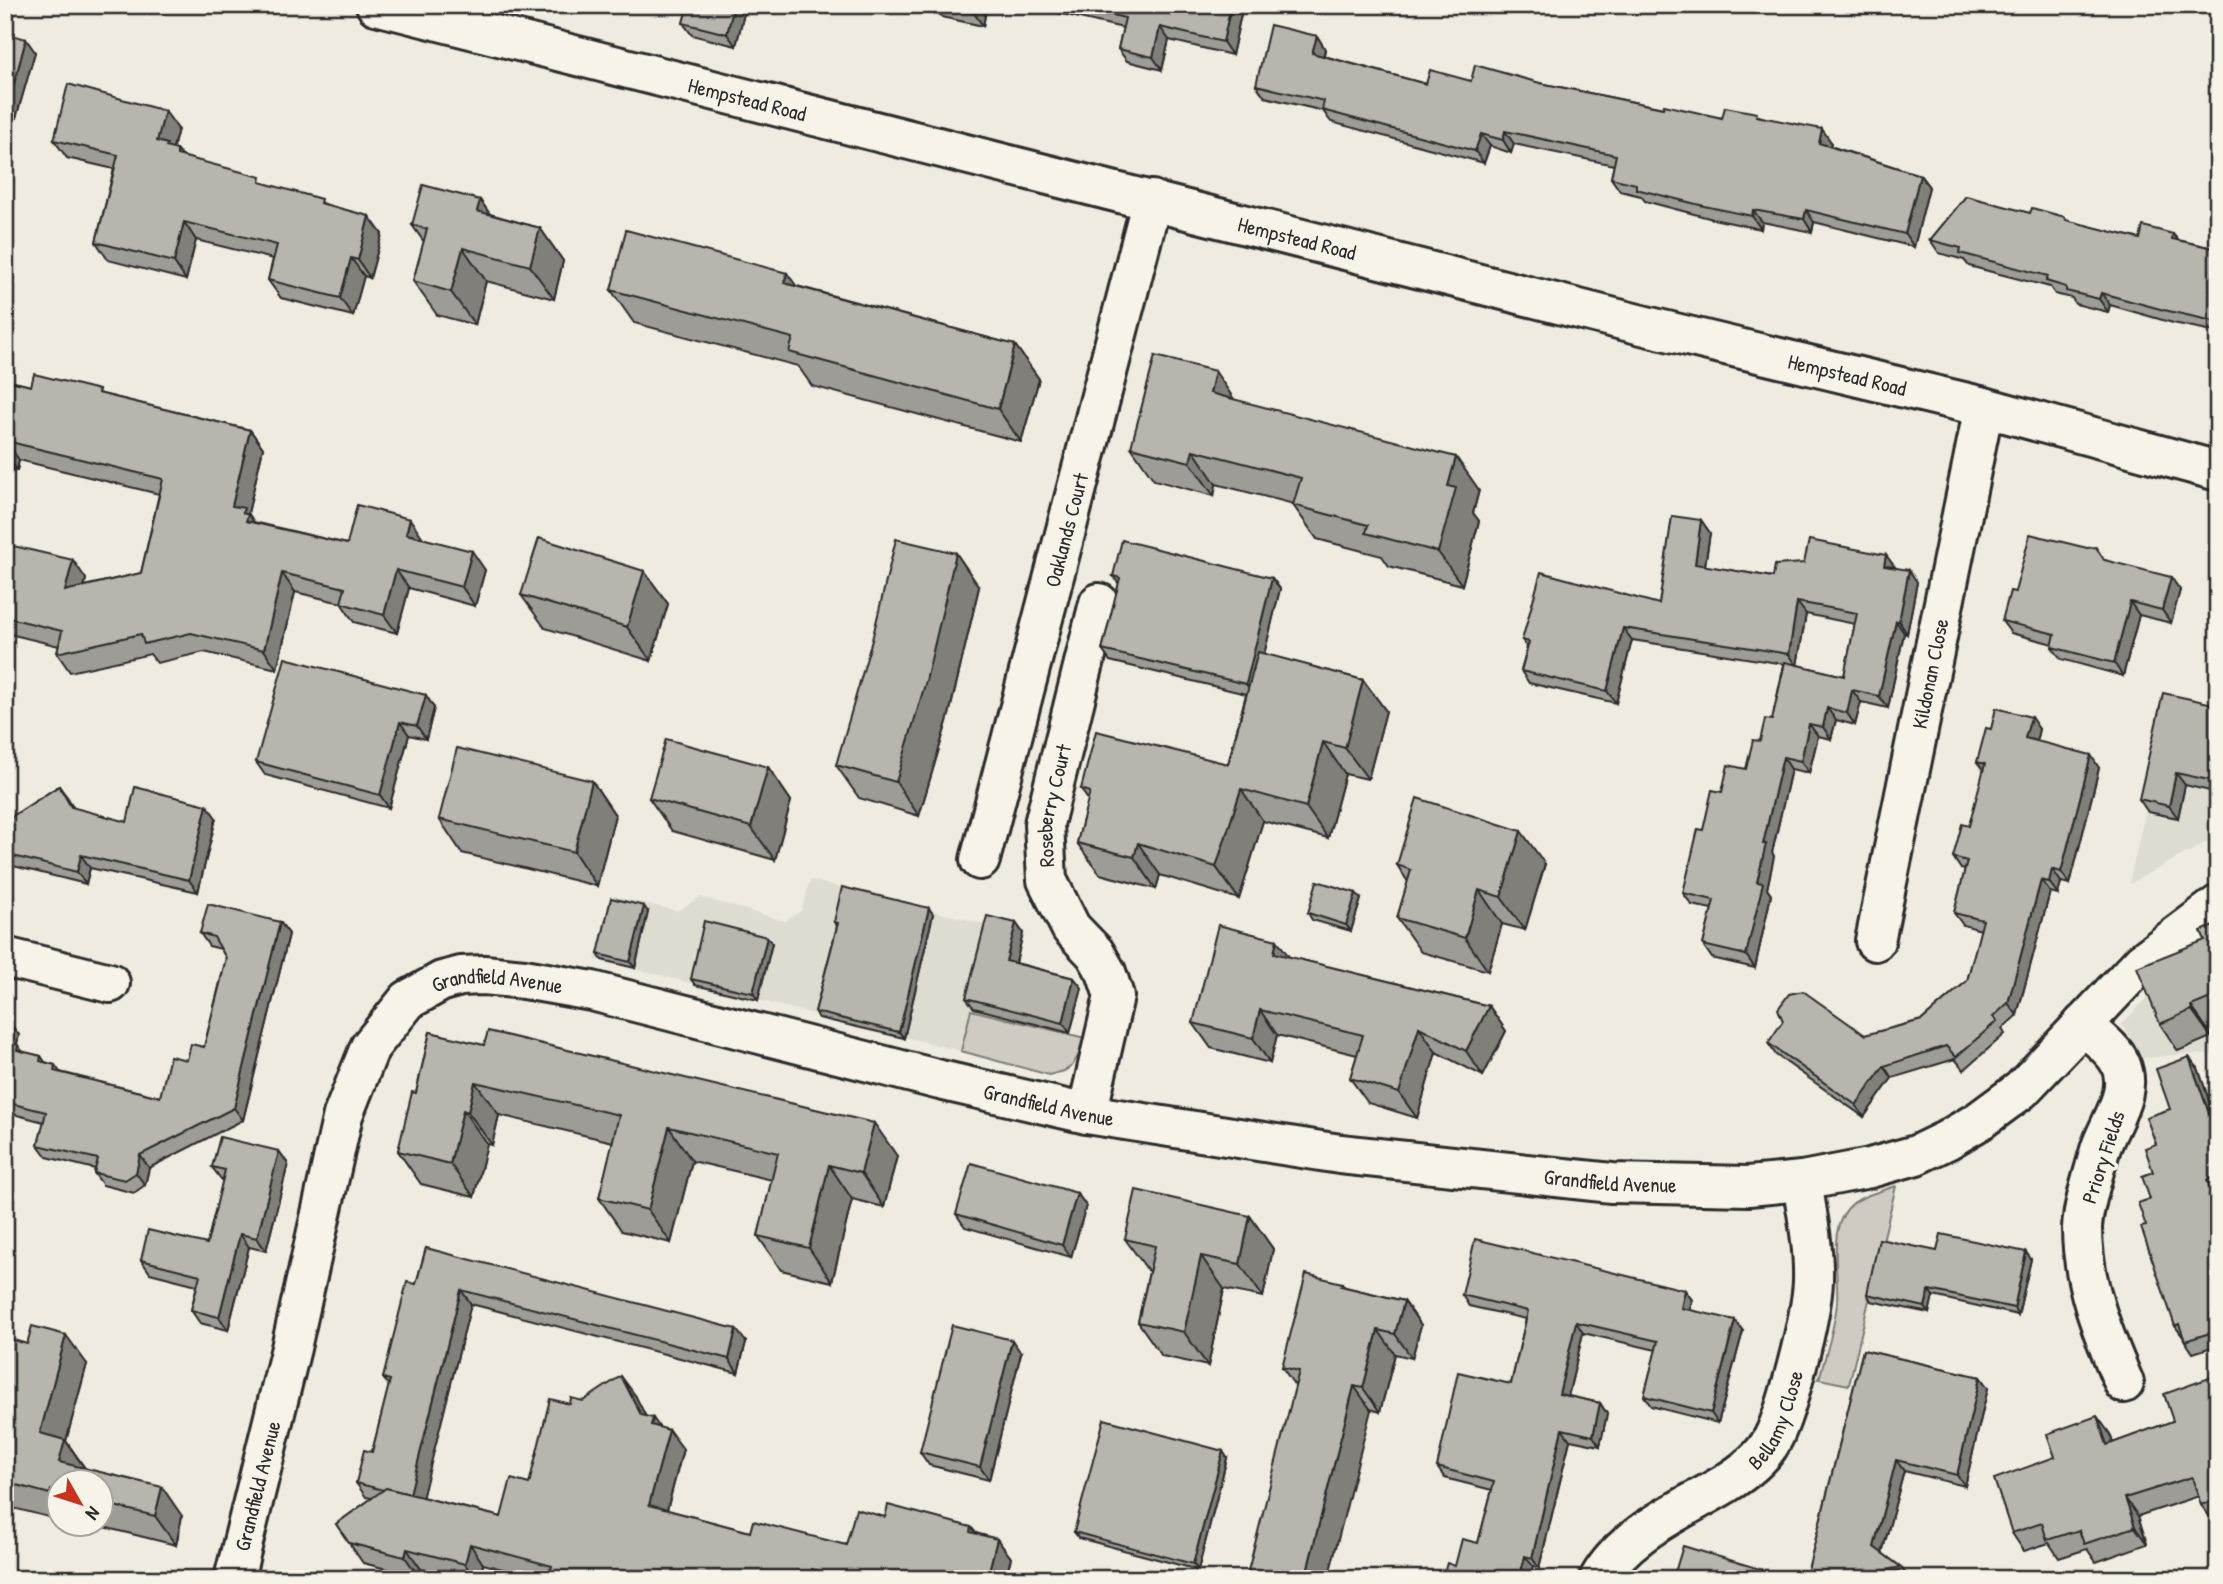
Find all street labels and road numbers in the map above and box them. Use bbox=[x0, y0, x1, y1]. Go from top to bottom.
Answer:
street label: Hempstead Road bbox=[685, 70, 809, 128]
street label: Hempstead Road bbox=[1235, 209, 1359, 267]
street label: Hempstead Road bbox=[1785, 346, 1910, 402]
street label: Oaklands Court bbox=[1037, 469, 1095, 590]
street label: Kildonan Close bbox=[1904, 616, 1955, 731]
street label: Roseberry Court bbox=[1030, 740, 1078, 868]
street label: Grandfield Avenue bbox=[426, 960, 565, 1000]
street label: Grandfield Avenue bbox=[981, 1076, 1116, 1133]
street label: Priory Fields bbox=[2074, 1107, 2132, 1207]
street label: Grandfield Avenue bbox=[1543, 1161, 1677, 1199]
street label: Bellamy Close bbox=[1741, 1367, 1810, 1476]
street label: Grandfield Avenue bbox=[227, 1418, 287, 1554]

